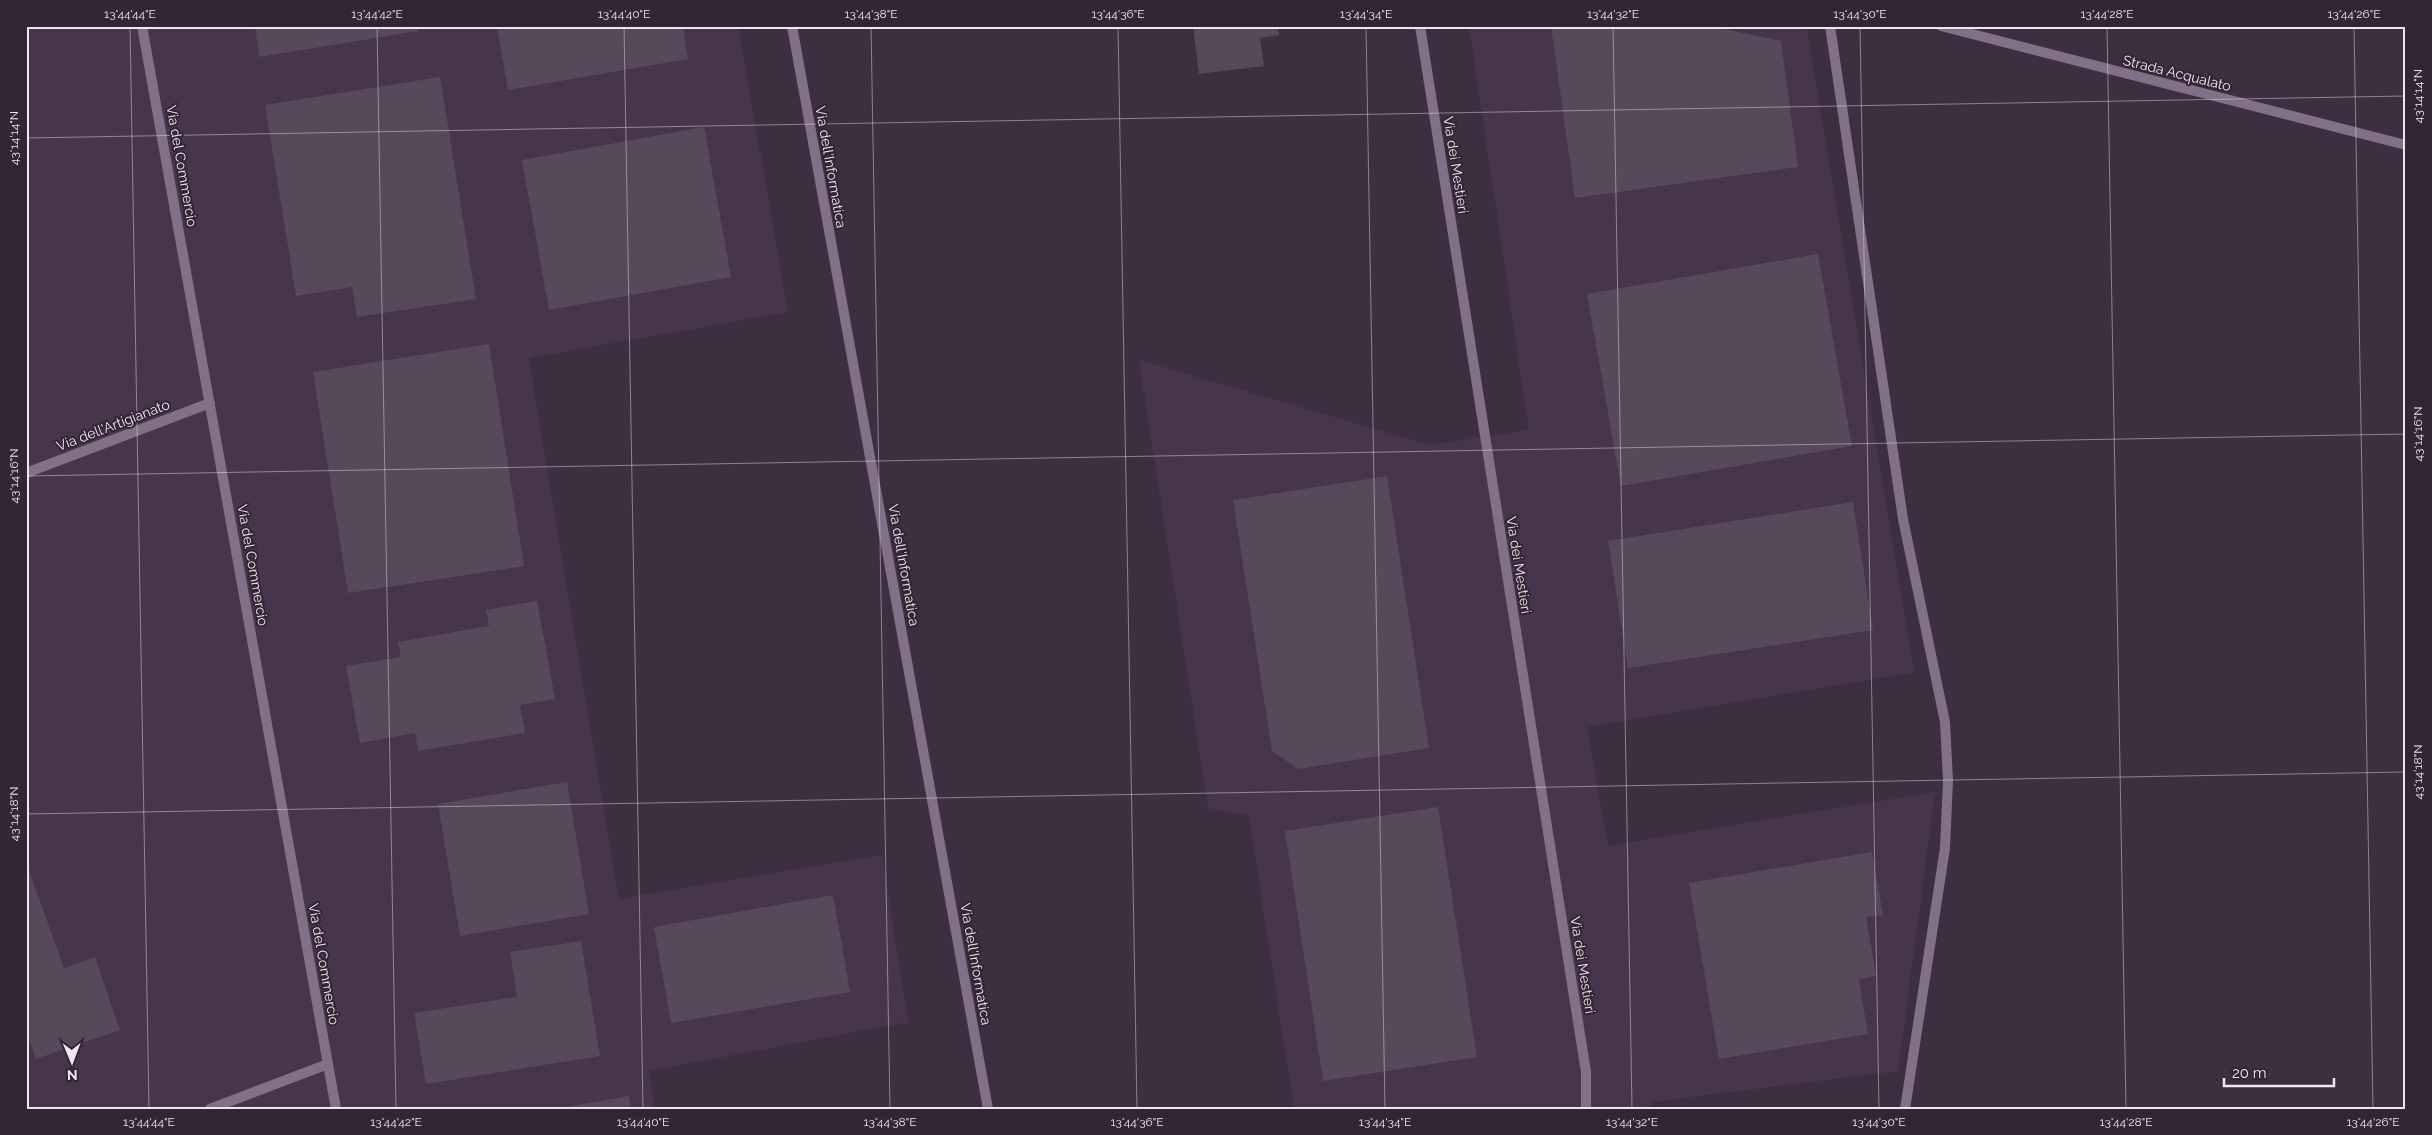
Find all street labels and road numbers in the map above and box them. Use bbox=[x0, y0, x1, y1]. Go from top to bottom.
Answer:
street label: Strada Acqualato bbox=[2121, 52, 2233, 94]
street label: Via del Commercio bbox=[163, 104, 201, 228]
street label: Via dell'Informatica bbox=[812, 105, 850, 229]
street label: Via dei Mestieri bbox=[1440, 115, 1472, 215]
street label: Via dell'Artigianato bbox=[54, 396, 172, 454]
street label: Via del Commercio bbox=[234, 503, 272, 627]
street label: Via dell'Informatica bbox=[885, 503, 923, 627]
street label: Via dei Mestieri bbox=[1503, 515, 1535, 615]
street label: Via del Commercio bbox=[305, 902, 343, 1026]
street label: Via dell'Informatica bbox=[957, 902, 995, 1026]
street label: Via dei Mestieri bbox=[1567, 915, 1599, 1015]

